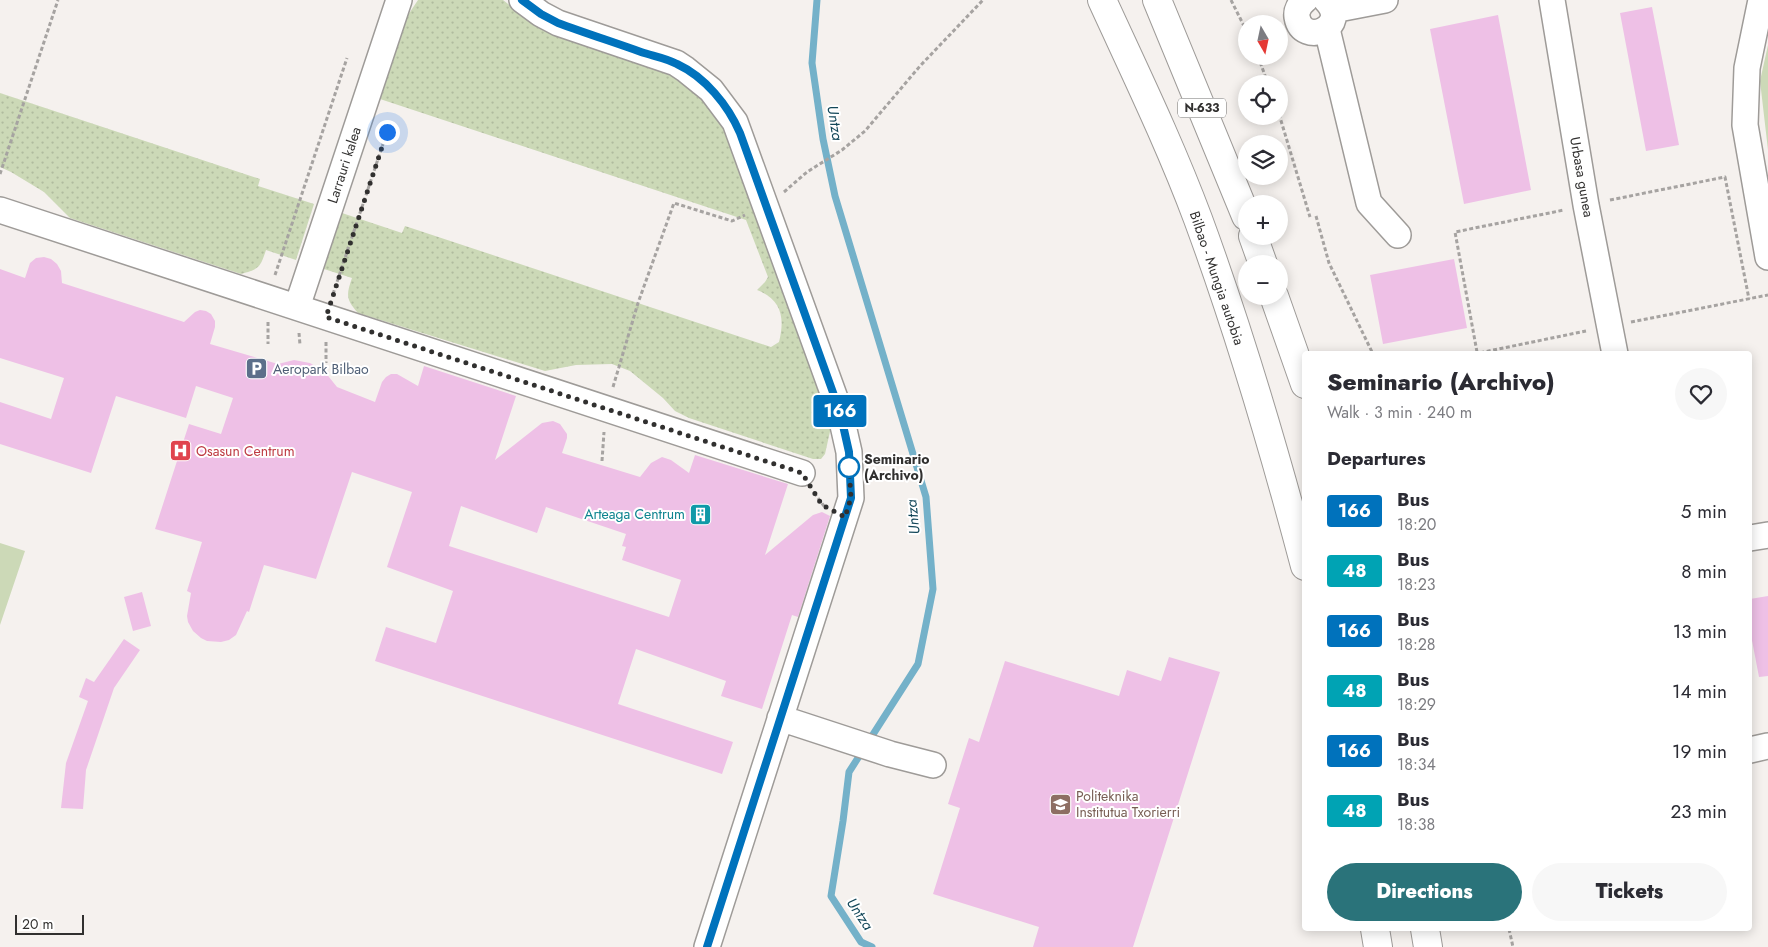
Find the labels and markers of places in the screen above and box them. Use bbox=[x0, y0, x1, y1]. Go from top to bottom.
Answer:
parking icon: Aeropark Bilbao bbox=[245, 357, 269, 381]
place label: Aeropark Bilbao bbox=[273, 359, 369, 379]
hospital icon: Osasun Centrum bbox=[168, 439, 192, 463]
place label: Osasun Centrum bbox=[196, 441, 295, 461]
place label: Seminario (Archivo) bbox=[864, 449, 930, 485]
marker: Seminario (Archivo) bbox=[838, 456, 860, 478]
building icon: Arteaga Centrum bbox=[689, 502, 713, 526]
place label: Arteaga Centrum bbox=[584, 504, 685, 524]
place label: Politeknika Institutua Txorierri bbox=[1076, 786, 1180, 822]
school or university icon: Politeknika Institutua Txorierri bbox=[1048, 792, 1072, 816]

